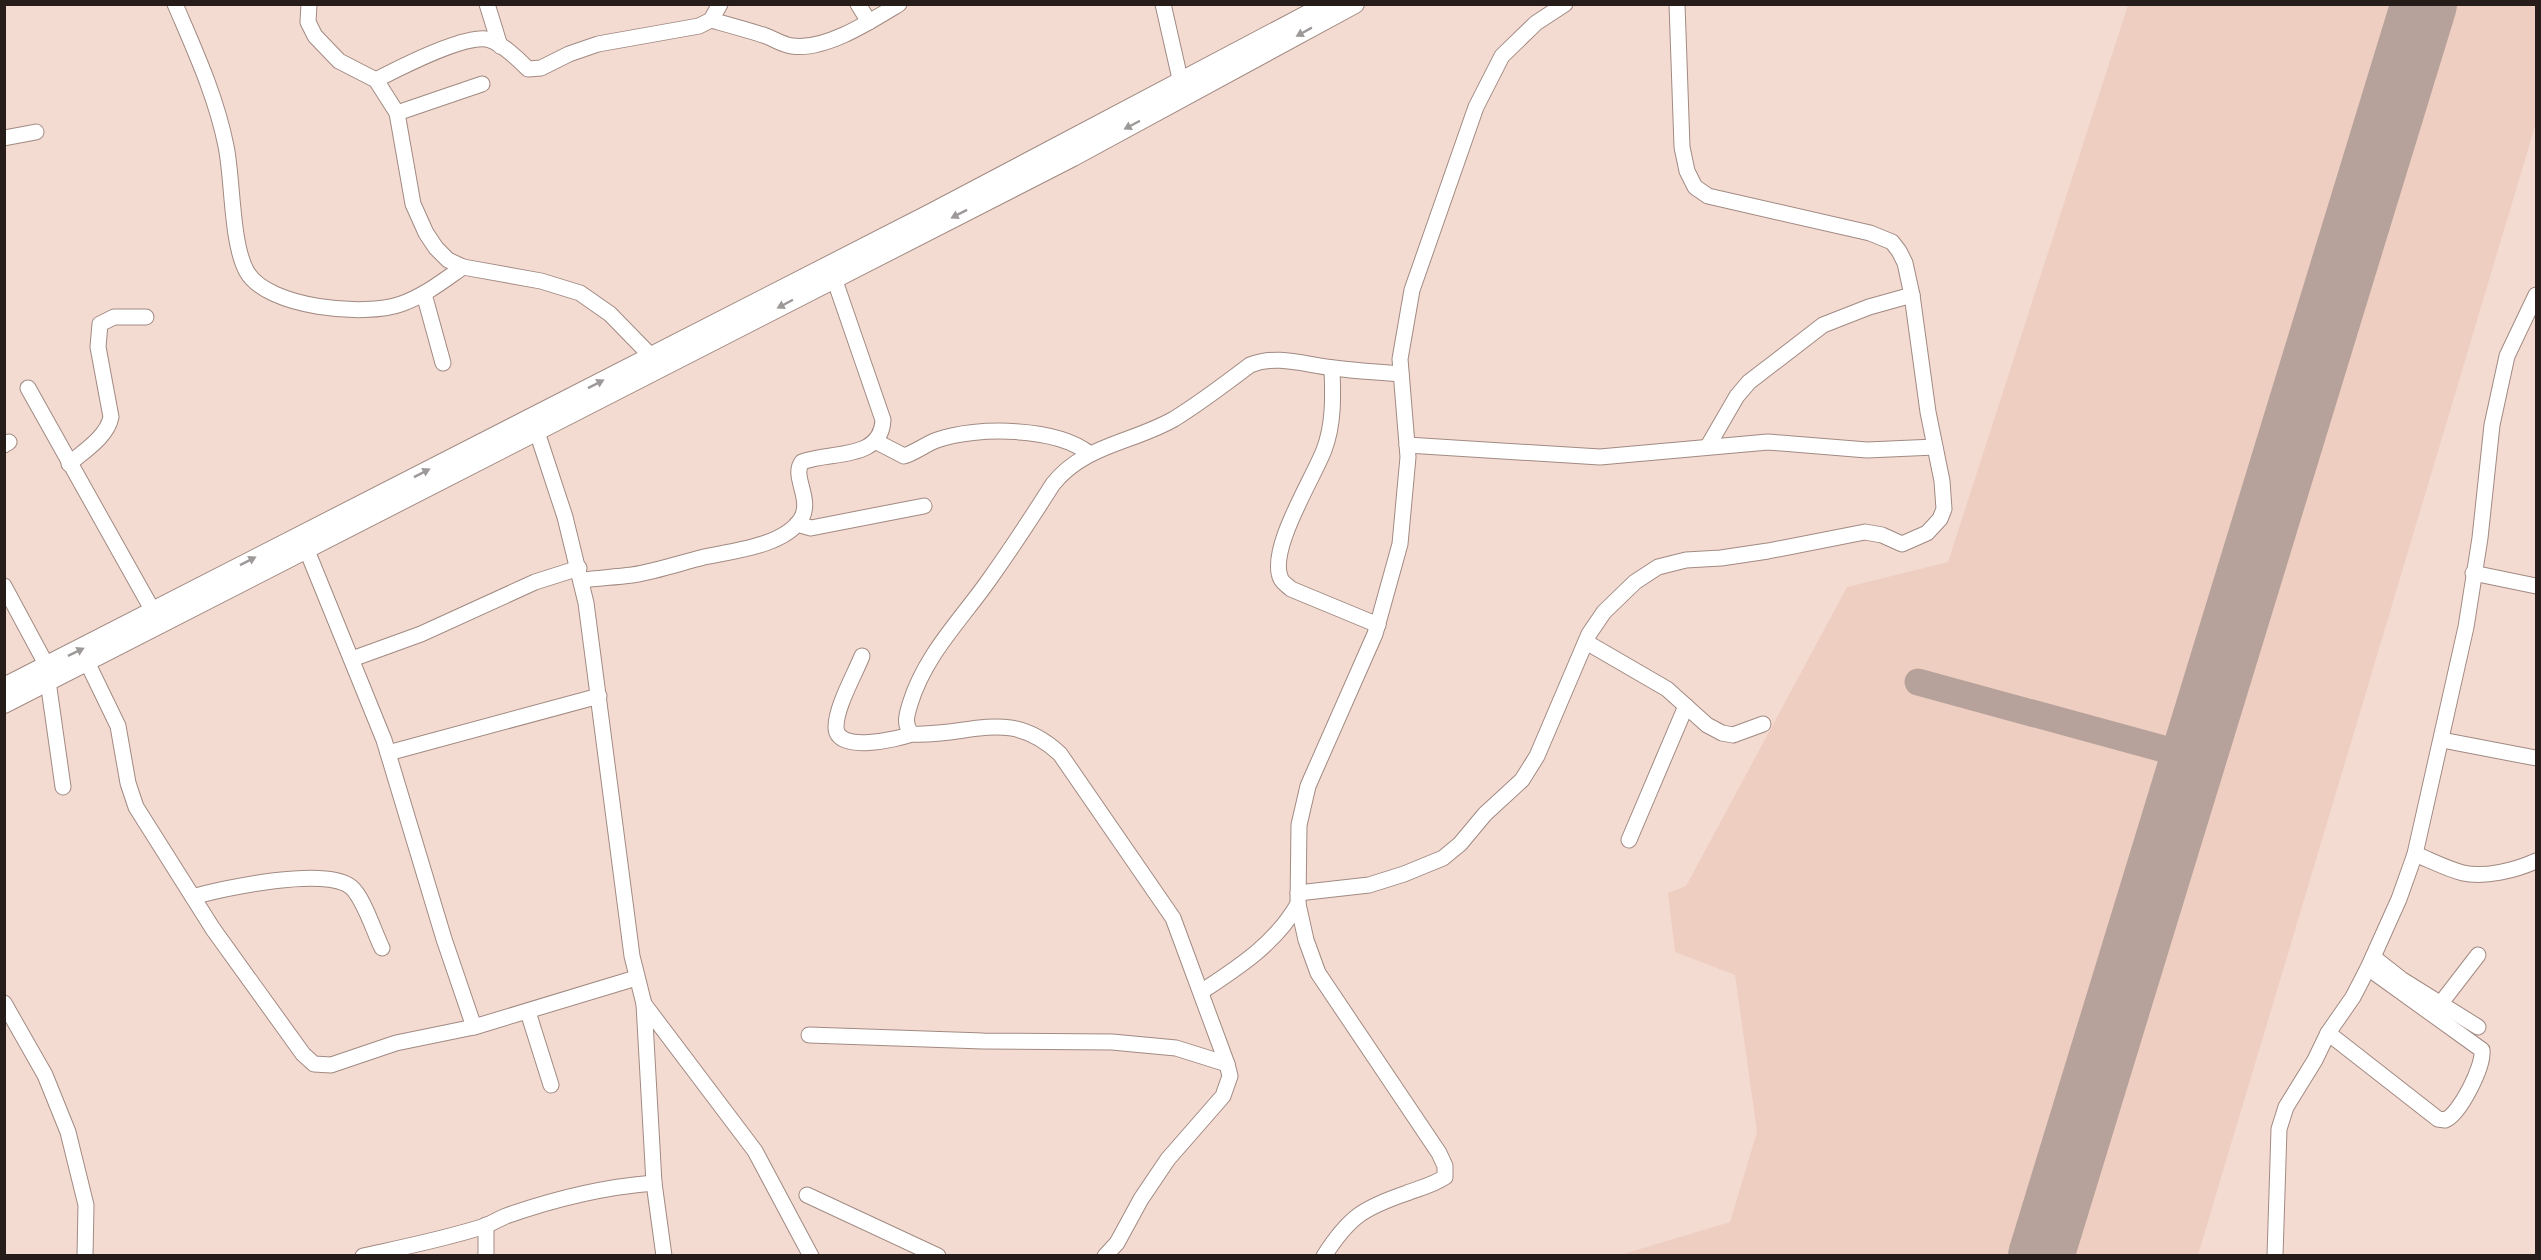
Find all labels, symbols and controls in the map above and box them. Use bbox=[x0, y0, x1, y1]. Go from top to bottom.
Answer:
one-way arrow bbox=[1295, 27, 1312, 37]
one-way arrow bbox=[1123, 120, 1140, 130]
one-way arrow bbox=[950, 210, 967, 219]
one-way arrow bbox=[776, 298, 794, 308]
one-way arrow bbox=[587, 380, 605, 390]
one-way arrow bbox=[414, 468, 431, 478]
one-way arrow bbox=[240, 557, 257, 566]
one-way arrow bbox=[67, 647, 84, 656]

